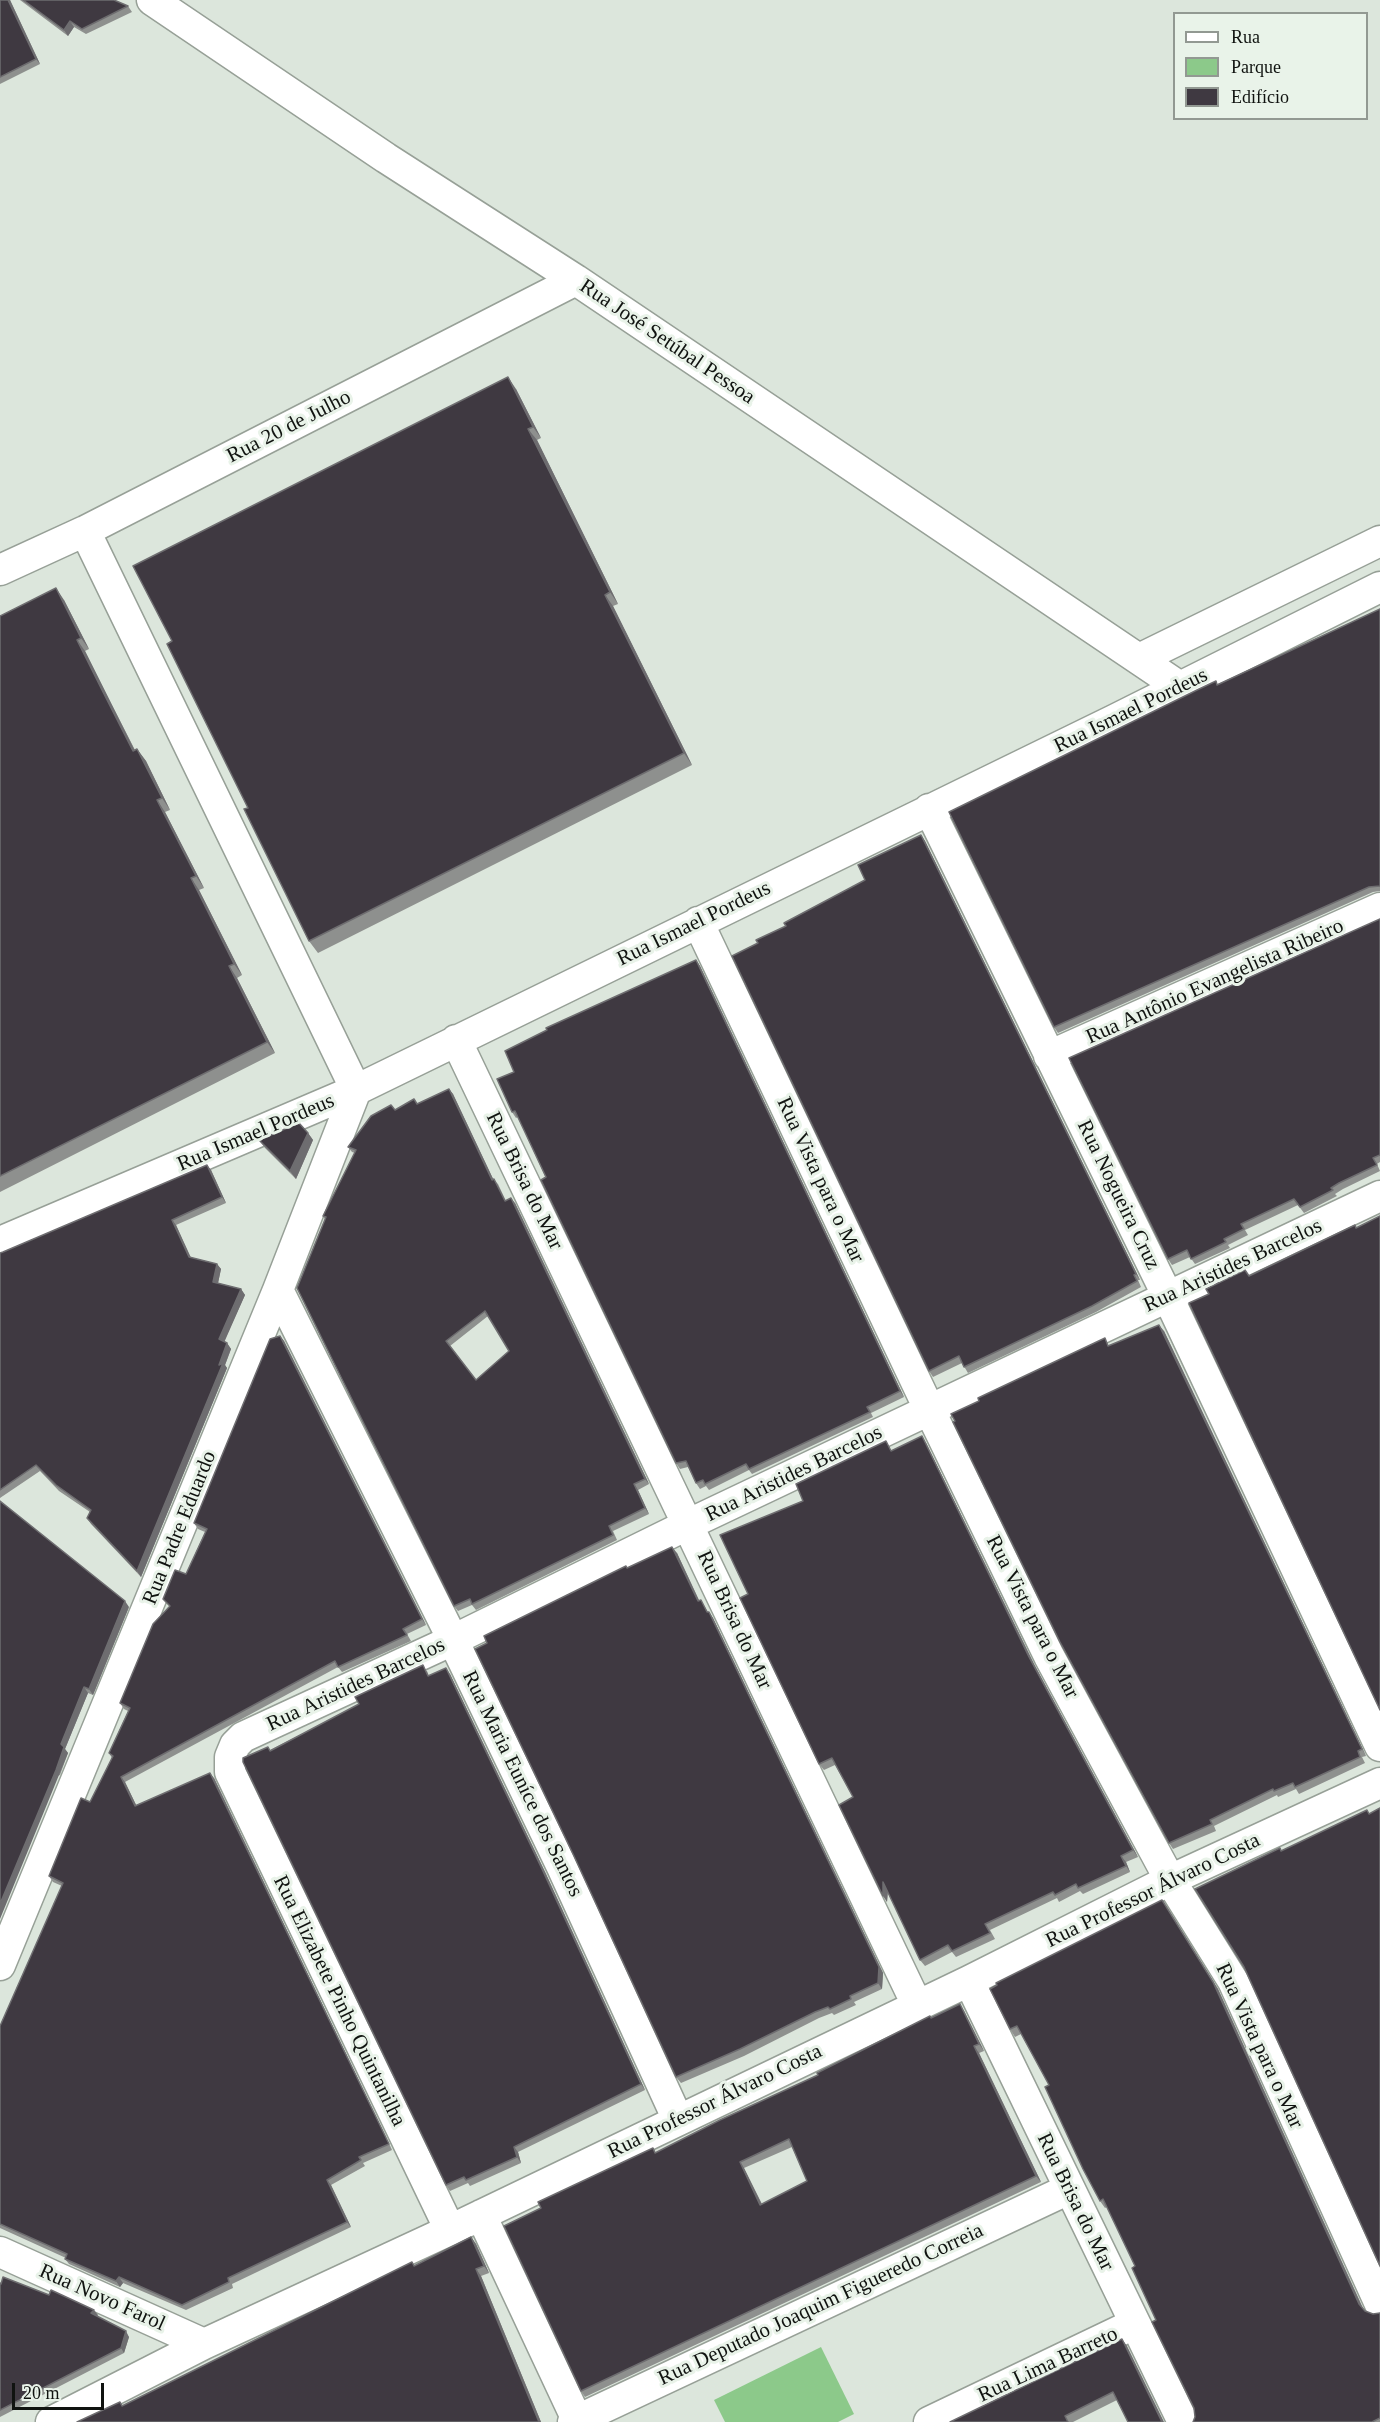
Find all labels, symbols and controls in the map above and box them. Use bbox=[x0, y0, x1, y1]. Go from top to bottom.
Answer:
legend bbox=[1173, 12, 1368, 120]
text: Rua bbox=[1231, 27, 1260, 47]
text: Parque bbox=[1231, 57, 1281, 77]
text: Edifício bbox=[1231, 87, 1289, 107]
street label: Rua José Setúbal Pessoa bbox=[575, 274, 759, 410]
street label: Rua 20 de Julho bbox=[223, 385, 355, 469]
street label: Rua Ismael Pordeus bbox=[1050, 663, 1212, 759]
street label: Rua Ismael Pordeus bbox=[613, 876, 775, 972]
street label: Rua Antônio Evangelista Ribeiro bbox=[1082, 914, 1348, 1050]
street label: Rua Ismael Pordeus bbox=[174, 1089, 338, 1177]
street label: Rua Vista para o Mar bbox=[771, 1093, 869, 1267]
street label: Rua Brisa do Mar bbox=[480, 1108, 568, 1254]
street label: Rua Nogueira Cruz bbox=[1071, 1116, 1165, 1274]
street label: Rua Aristides Barcelos bbox=[1140, 1214, 1326, 1318]
street label: Rua Aristides Barcelos bbox=[701, 1420, 887, 1528]
street label: Rua Padre Eduardo bbox=[138, 1448, 222, 1608]
street label: Rua Vista para o Mar bbox=[980, 1531, 1084, 1703]
street label: Rua Brisa do Mar bbox=[691, 1547, 777, 1693]
street label: Rua Aristides Barcelos bbox=[263, 1633, 449, 1737]
street label: Rua Maria Euníce dos Santos bbox=[456, 1667, 588, 1901]
street label: Rua Professor Álvaro Costa bbox=[1042, 1828, 1264, 1954]
street label: Rua Elizabete Pinho Quintanilha bbox=[267, 1872, 411, 2130]
street label: Rua Vista para o Mar bbox=[1210, 1959, 1308, 2133]
street label: Rua Professor Álvaro Costa bbox=[604, 2039, 826, 2165]
street label: Rua Brisa do Mar bbox=[1031, 2129, 1119, 2275]
street label: Rua Deputado Joaquim Figueredo Correia bbox=[654, 2218, 988, 2392]
street label: Rua Novo Farol bbox=[35, 2259, 169, 2337]
street label: Rua Lima Barreto bbox=[974, 2322, 1122, 2408]
scale bar bbox=[15, 2371, 106, 2409]
text: 20 m bbox=[23, 2383, 60, 2403]

